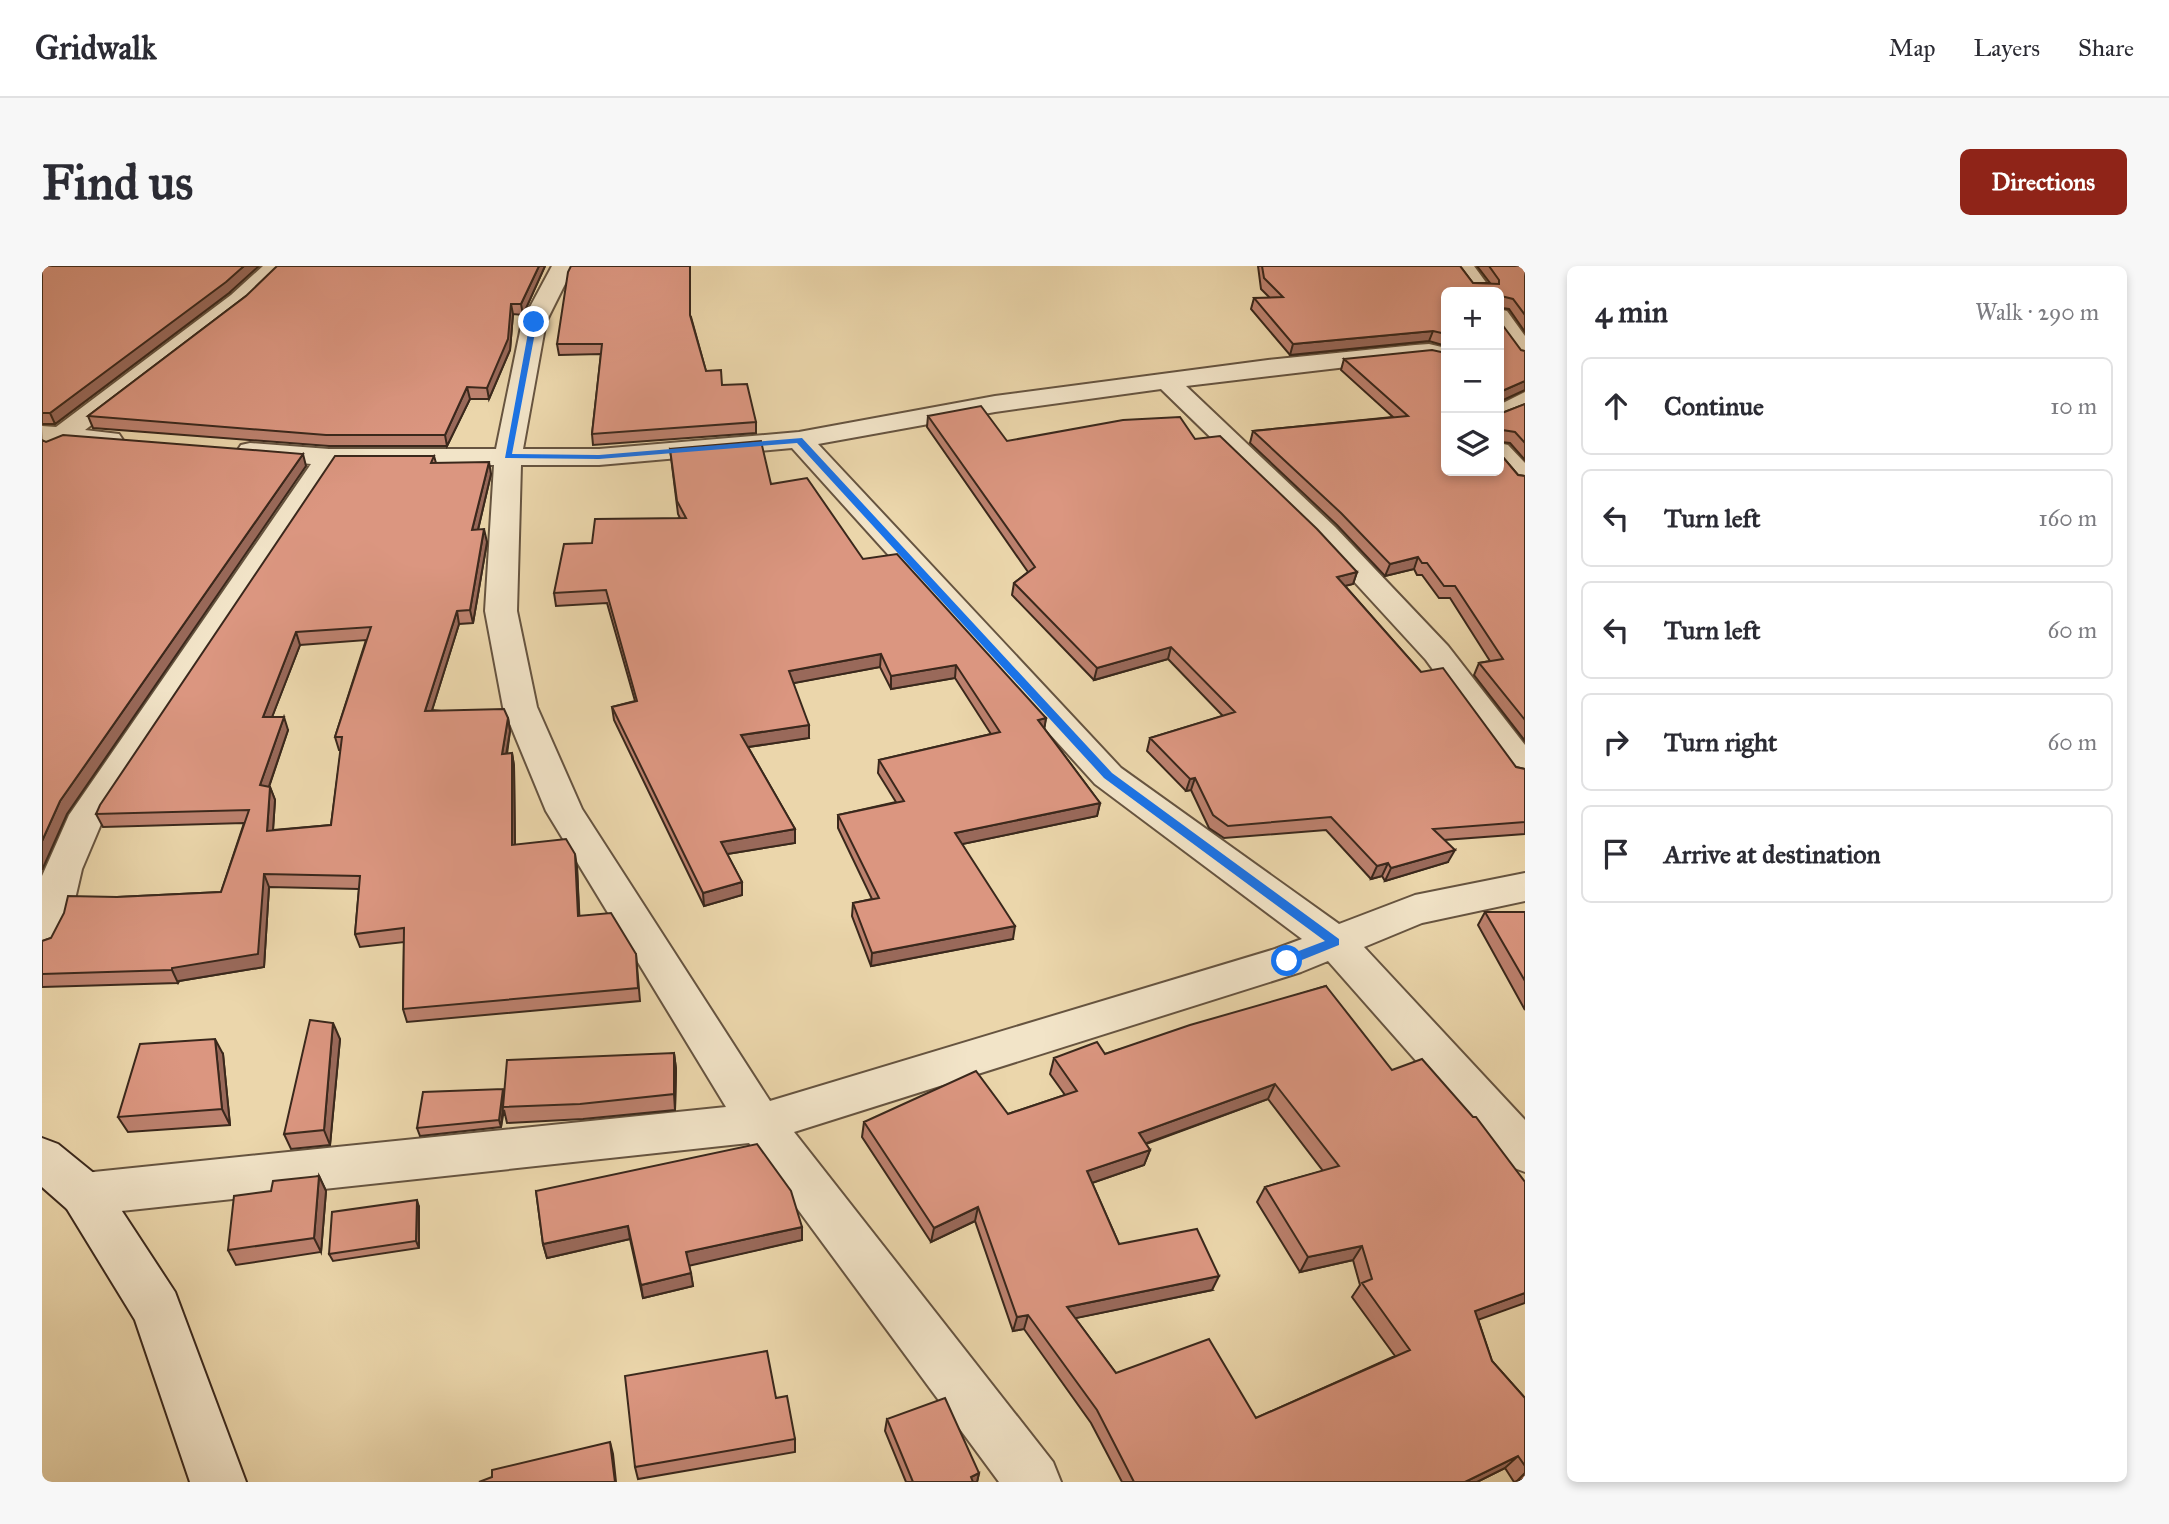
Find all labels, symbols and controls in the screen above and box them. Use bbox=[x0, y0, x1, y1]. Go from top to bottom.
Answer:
text: Gridwalk bbox=[35, 28, 157, 68]
text: Map bbox=[1889, 33, 1936, 63]
text: Layers bbox=[1974, 33, 2040, 63]
text: Share bbox=[2078, 33, 2134, 63]
button: Directions bbox=[1960, 149, 2127, 215]
text: Find us bbox=[42, 153, 193, 212]
map controls bbox=[1441, 287, 1504, 476]
button: + bbox=[1441, 287, 1504, 350]
text: 4 min bbox=[1595, 294, 1668, 330]
text: Walk · 290 m bbox=[1975, 298, 2099, 326]
route end bbox=[518, 306, 549, 337]
button: − bbox=[1441, 350, 1504, 413]
icon: ahead bbox=[1597, 387, 1635, 425]
text: Continue bbox=[1664, 390, 1764, 422]
text: 10 m bbox=[2050, 392, 2097, 420]
button: layers bbox=[1441, 413, 1504, 476]
icon: left bbox=[1597, 499, 1635, 537]
text: Turn left bbox=[1664, 502, 1760, 534]
text: 160 m bbox=[2039, 504, 2097, 532]
icon: left bbox=[1597, 611, 1635, 649]
text: Turn left bbox=[1664, 614, 1760, 646]
text: 60 m bbox=[2048, 616, 2097, 644]
icon: right bbox=[1597, 723, 1635, 761]
text: Turn right bbox=[1664, 726, 1777, 758]
text: 60 m bbox=[2048, 728, 2097, 756]
icon: arrive bbox=[1597, 835, 1635, 873]
text: Arrive at destination bbox=[1664, 838, 1881, 870]
route start bbox=[1271, 945, 1302, 976]

